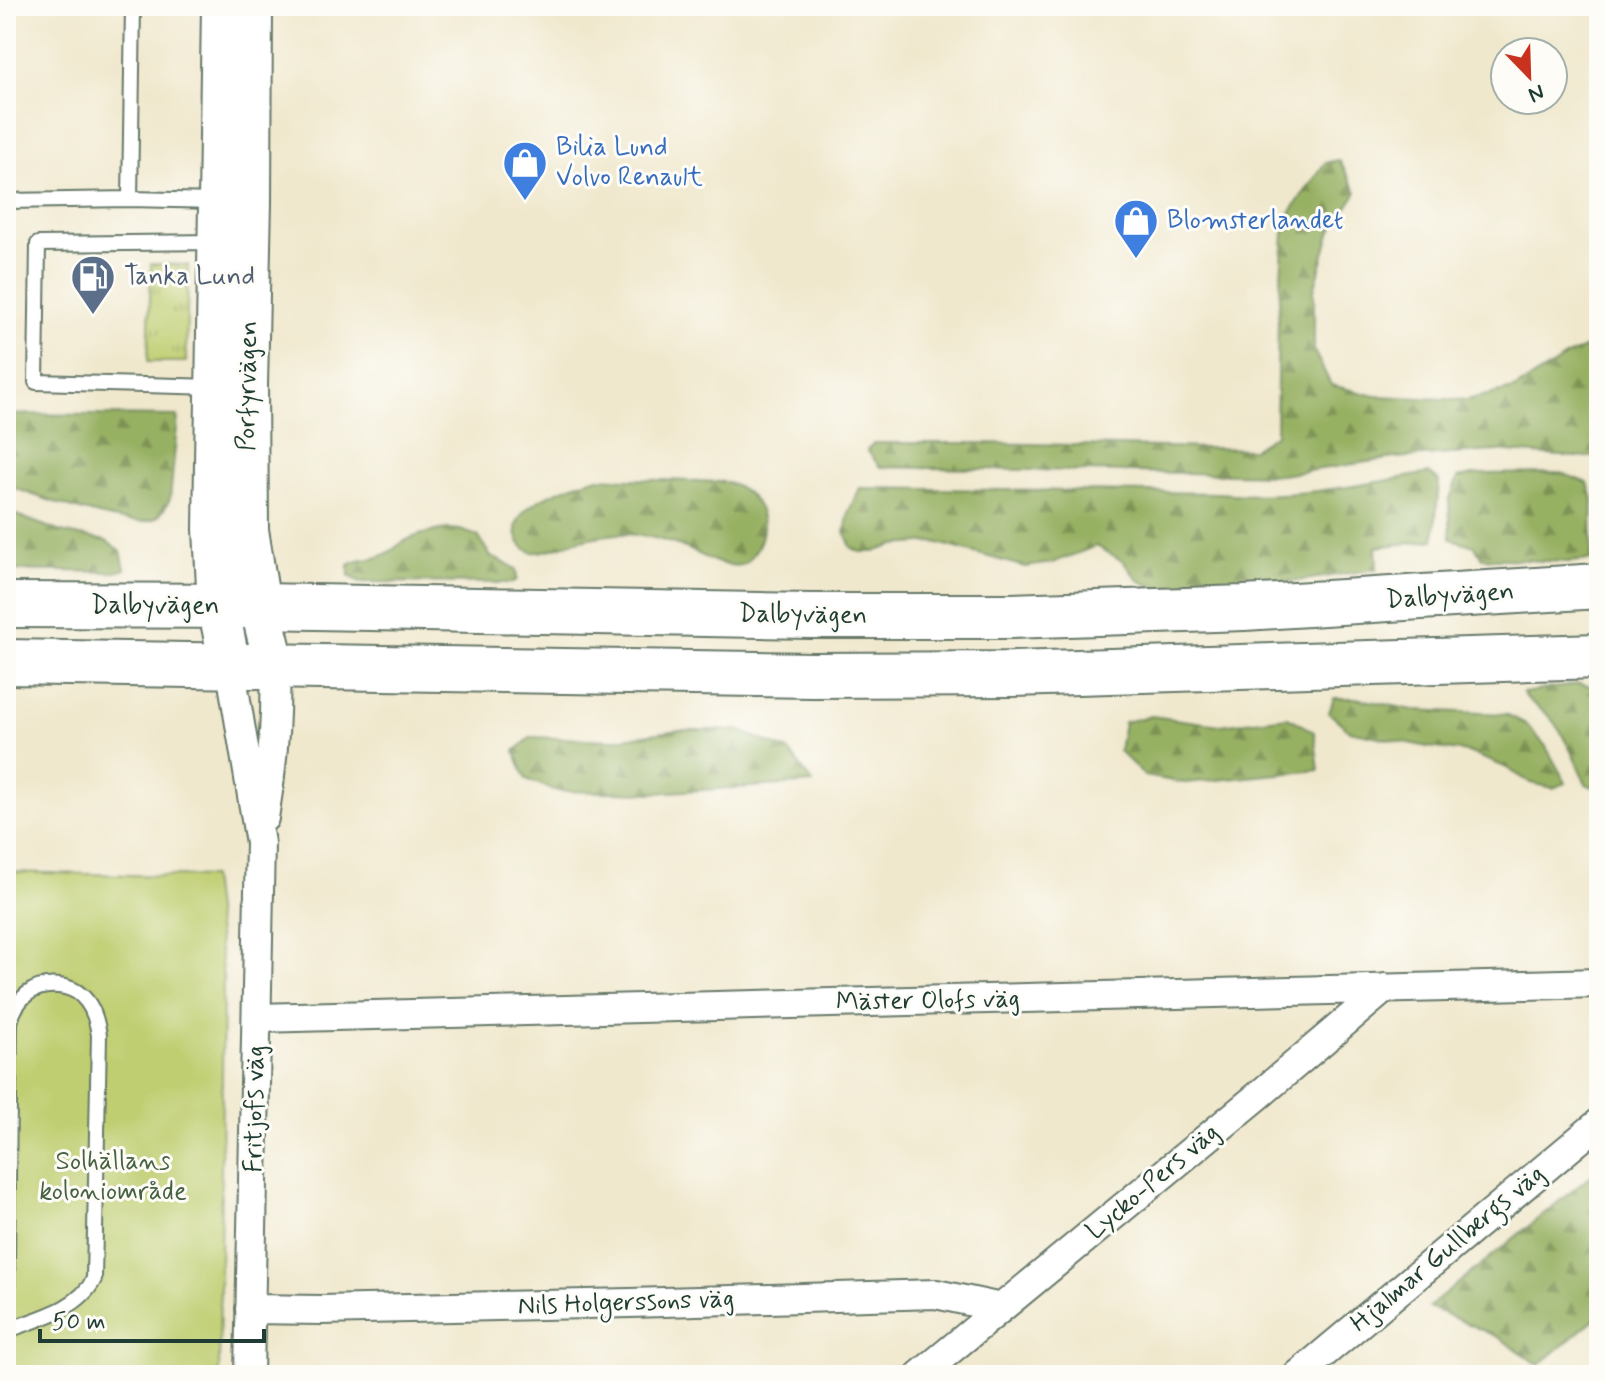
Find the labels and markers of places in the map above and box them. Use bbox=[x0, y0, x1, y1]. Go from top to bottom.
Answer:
place label: Bilia Lund Volvo Renault bbox=[556, 131, 703, 195]
shop icon: Bilia Lund Volvo Renault bbox=[501, 139, 549, 202]
shop icon: Blomsterlandet bbox=[1112, 197, 1160, 260]
place label: Blomsterlandet bbox=[1167, 204, 1343, 238]
fuel station icon: Tanka Lund bbox=[69, 253, 117, 316]
place label: Tanka Lund bbox=[124, 260, 255, 294]

